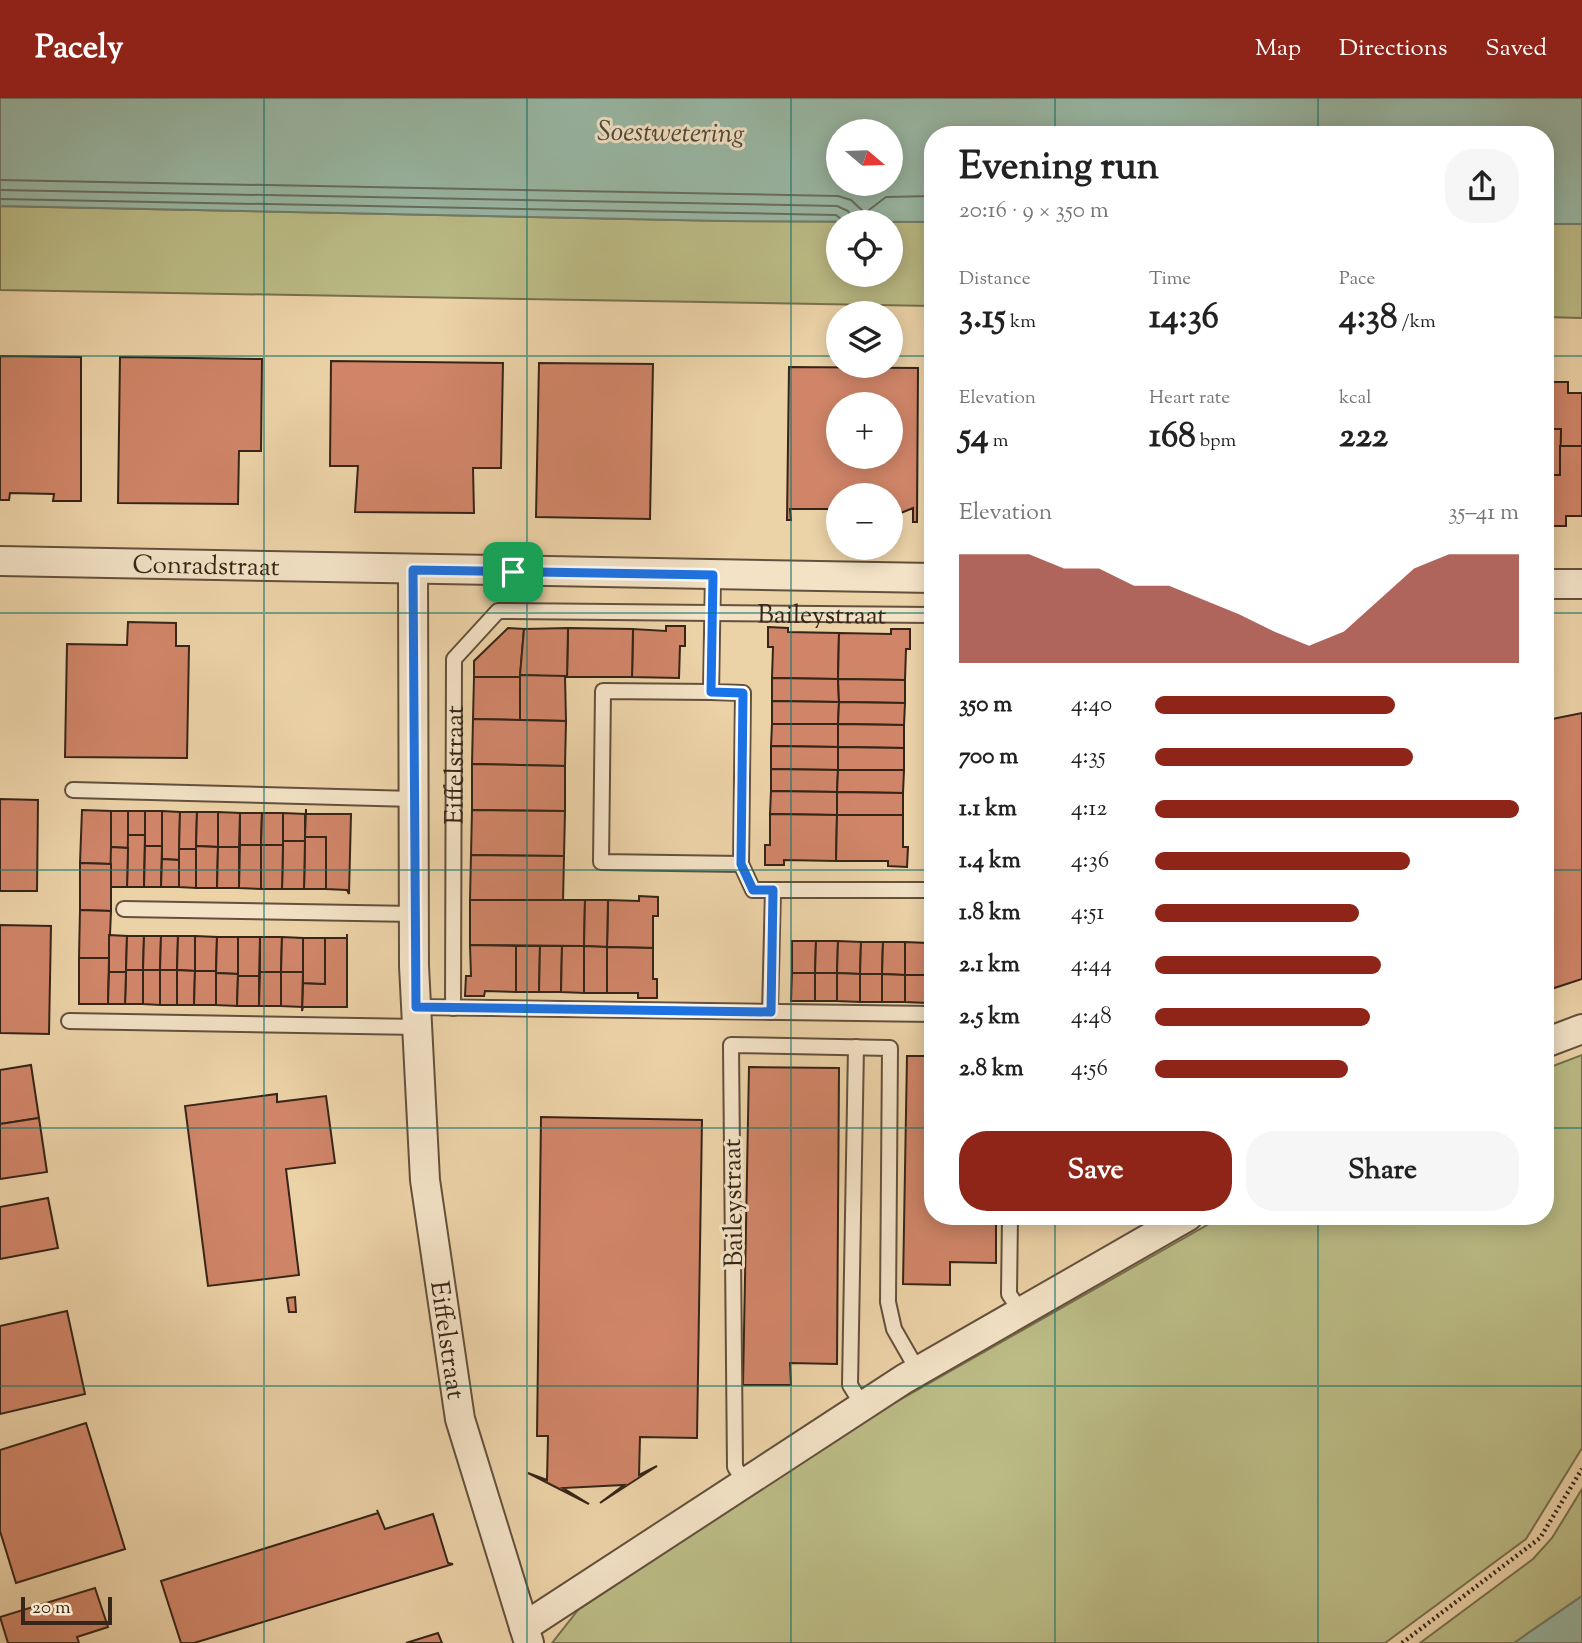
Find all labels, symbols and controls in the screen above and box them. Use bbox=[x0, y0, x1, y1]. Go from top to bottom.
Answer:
text: Pacely bbox=[35, 25, 123, 73]
text: Map bbox=[1255, 32, 1301, 66]
text: Directions bbox=[1339, 32, 1447, 66]
text: Saved bbox=[1485, 32, 1547, 66]
water label: Soestwetering bbox=[597, 113, 745, 155]
north arrow bbox=[826, 119, 903, 196]
map controls bbox=[826, 119, 903, 560]
text: Evening run bbox=[959, 142, 1159, 196]
button: share bbox=[1445, 149, 1519, 223]
text: 20:16 · 9 × 350 m bbox=[959, 195, 1109, 228]
button: locate bbox=[826, 210, 903, 287]
text: Distance bbox=[959, 266, 1031, 293]
text: Time bbox=[1149, 266, 1191, 293]
text: Pace bbox=[1339, 266, 1375, 293]
text: 3.15 bbox=[959, 293, 1006, 344]
text: 14:36 bbox=[1149, 293, 1219, 344]
text: 4:38 bbox=[1339, 293, 1397, 344]
button: layers bbox=[826, 301, 903, 378]
text: km bbox=[1006, 309, 1036, 336]
text: /km bbox=[1397, 309, 1436, 336]
text: Elevation bbox=[959, 385, 1036, 412]
text: Heart rate bbox=[1149, 385, 1230, 412]
text: kcal bbox=[1339, 385, 1372, 412]
button: + bbox=[826, 392, 903, 469]
text: 54 bbox=[959, 412, 989, 463]
text: 168 bbox=[1149, 412, 1196, 463]
text: 222 bbox=[1339, 412, 1388, 463]
text: m bbox=[989, 428, 1008, 455]
text: bpm bbox=[1196, 428, 1236, 455]
button: − bbox=[826, 483, 903, 560]
text: Elevation bbox=[959, 497, 1052, 530]
text: 35–41 m bbox=[1448, 497, 1519, 530]
pin bbox=[483, 542, 543, 602]
street label: Conradstraat bbox=[132, 547, 280, 587]
icon: arrive bbox=[494, 553, 532, 591]
street label: Baileystraat bbox=[757, 597, 887, 636]
text: 350 m bbox=[959, 689, 1012, 722]
text: 4:40 bbox=[1071, 689, 1112, 722]
street label: Eiffelstraat bbox=[438, 705, 475, 825]
text: 700 m bbox=[959, 741, 1018, 774]
text: 4:35 bbox=[1071, 741, 1106, 774]
text: 1.1 km bbox=[959, 793, 1017, 826]
text: 4:12 bbox=[1071, 793, 1107, 826]
text: 1.4 km bbox=[959, 845, 1021, 878]
text: 4:36 bbox=[1071, 845, 1109, 878]
text: 1.8 km bbox=[959, 897, 1021, 930]
text: 4:51 bbox=[1071, 897, 1104, 930]
text: 2.1 km bbox=[959, 949, 1020, 982]
text: 4:44 bbox=[1071, 949, 1112, 982]
text: 2.5 km bbox=[959, 1001, 1020, 1034]
text: 4:48 bbox=[1071, 1001, 1112, 1034]
text: 2.8 km bbox=[959, 1053, 1024, 1086]
text: 4:56 bbox=[1071, 1053, 1108, 1086]
button: Save bbox=[959, 1131, 1232, 1211]
button: Share bbox=[1246, 1131, 1519, 1211]
street label: Baileystraat bbox=[715, 1138, 754, 1268]
street label: Eiffelstraat bbox=[419, 1279, 473, 1402]
scale bar bbox=[21, 1594, 112, 1626]
text: 20 m bbox=[32, 1595, 71, 1622]

